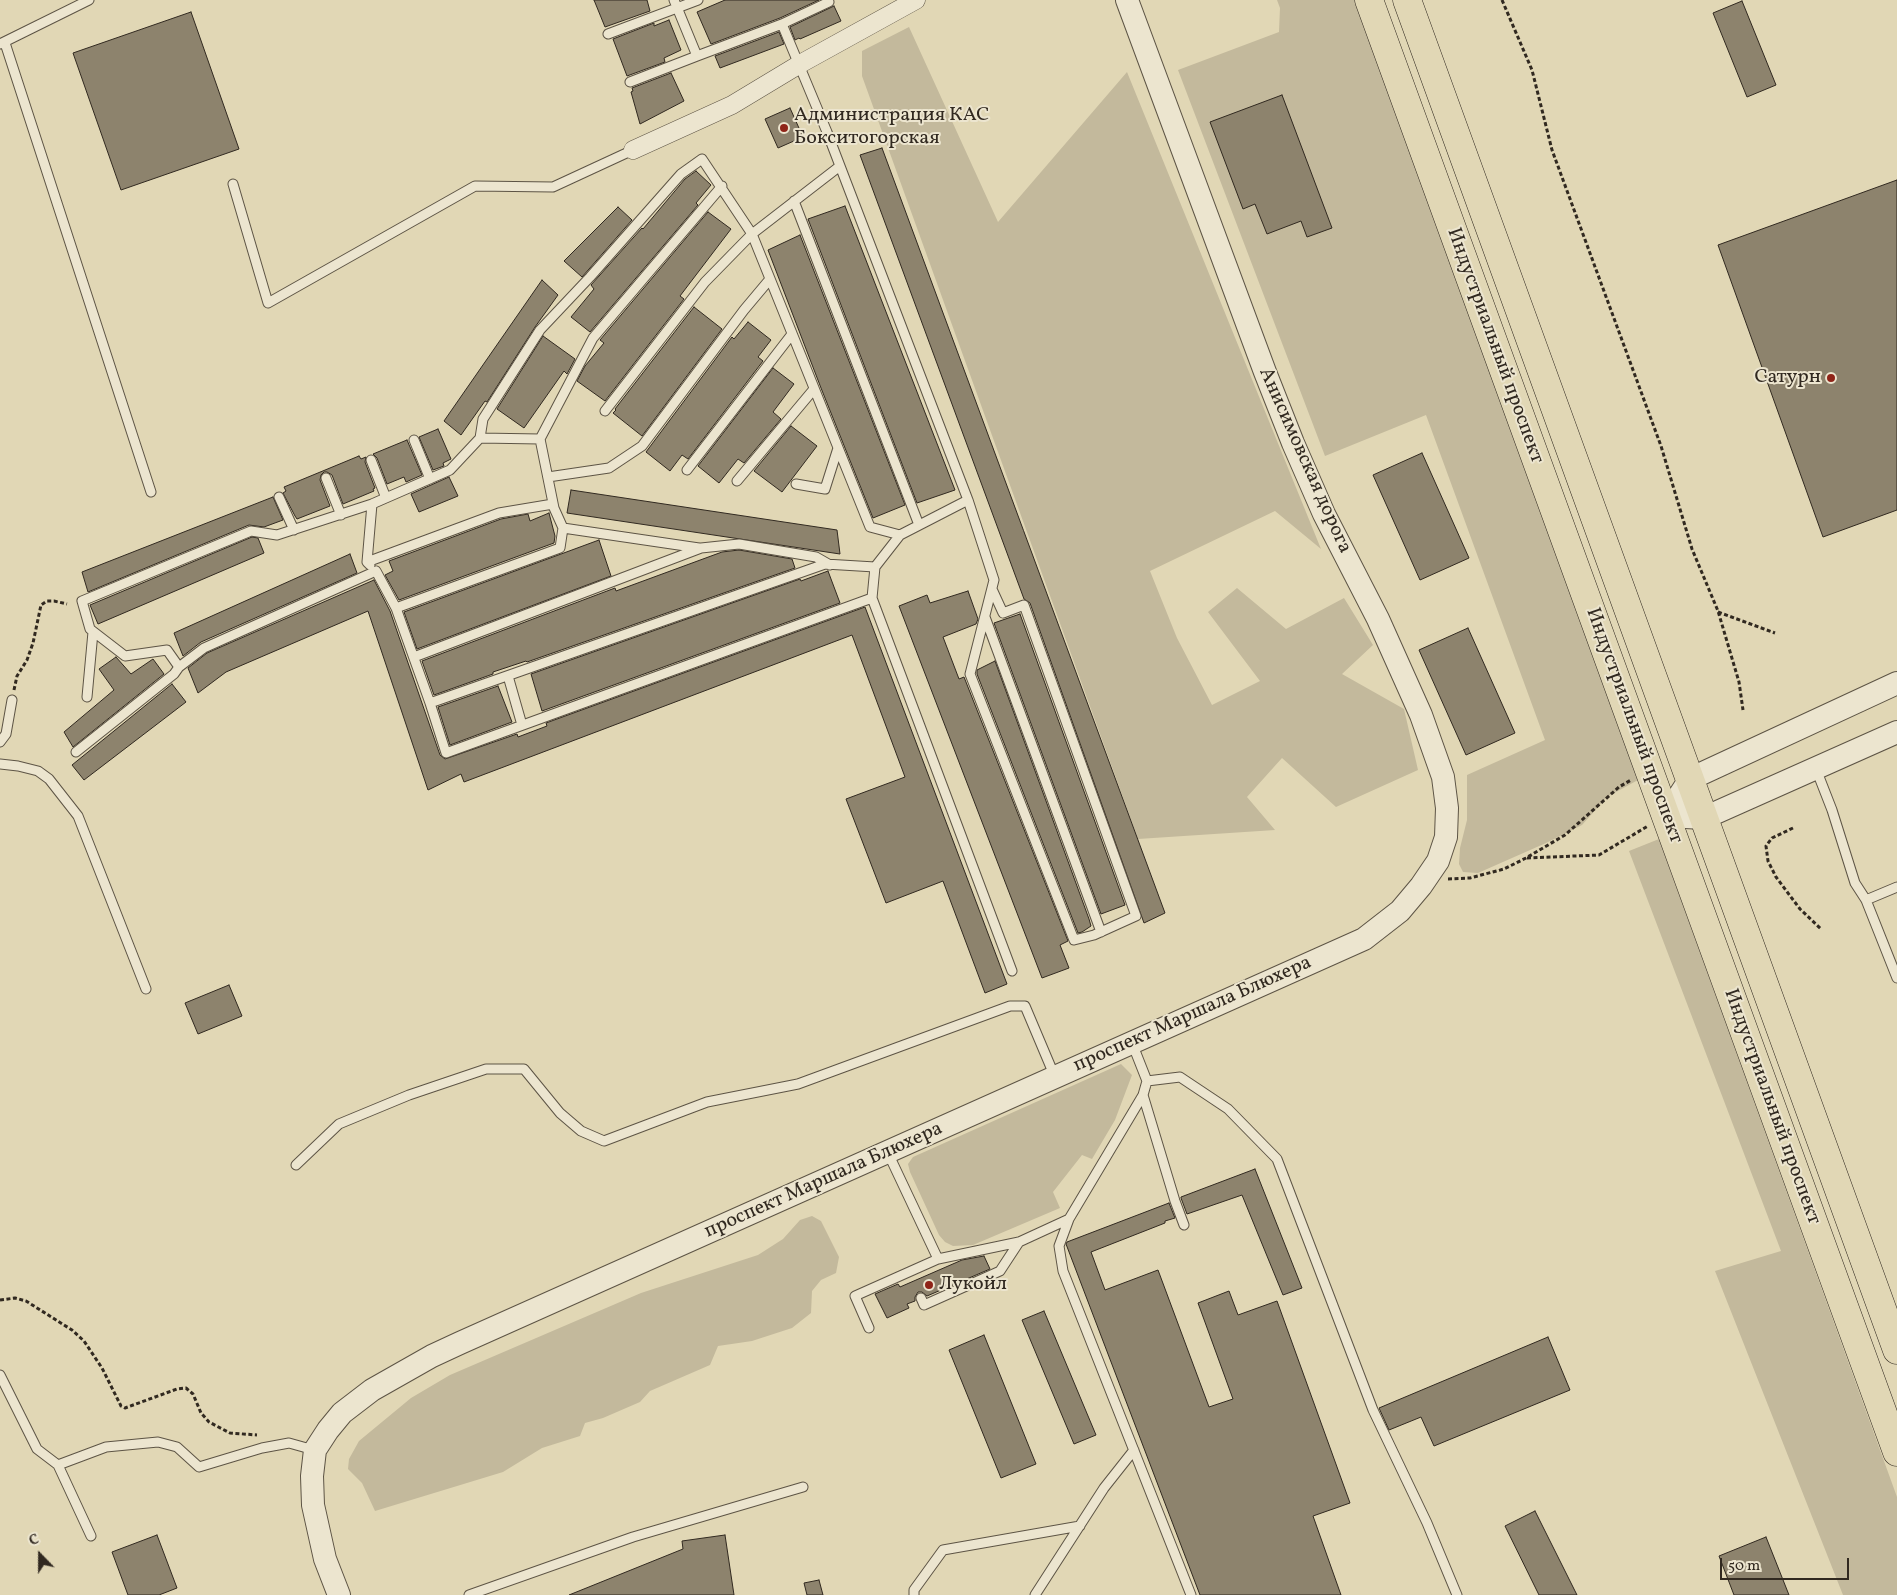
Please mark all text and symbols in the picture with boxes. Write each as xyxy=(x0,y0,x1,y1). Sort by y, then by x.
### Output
place label: Администрация КАС Бокситогорская xyxy=(794,104,989,151)
marker: Администрация КАС Бокситогорская xyxy=(778,122,790,134)
street label: Индустриальный проспект xyxy=(1440,225,1548,467)
street label: Анисимовская дорога xyxy=(1252,364,1356,558)
place label: Сатурн xyxy=(1754,366,1821,390)
marker: Сатурн xyxy=(1825,372,1837,384)
street label: Индустриальный проспект xyxy=(1579,605,1687,847)
street label: проспект Маршала Блюхера xyxy=(1070,952,1316,1078)
street label: Индустриальный проспект xyxy=(1717,986,1825,1228)
street label: проспект Маршала Блюхера xyxy=(701,1118,947,1244)
place label: Лукойл xyxy=(939,1273,1007,1297)
marker: Лукойл xyxy=(923,1279,935,1291)
north arrow xyxy=(15,1530,65,1580)
text: С xyxy=(26,1530,42,1551)
scale bar xyxy=(1722,1548,1851,1580)
text: 50 m xyxy=(1728,1556,1760,1577)

